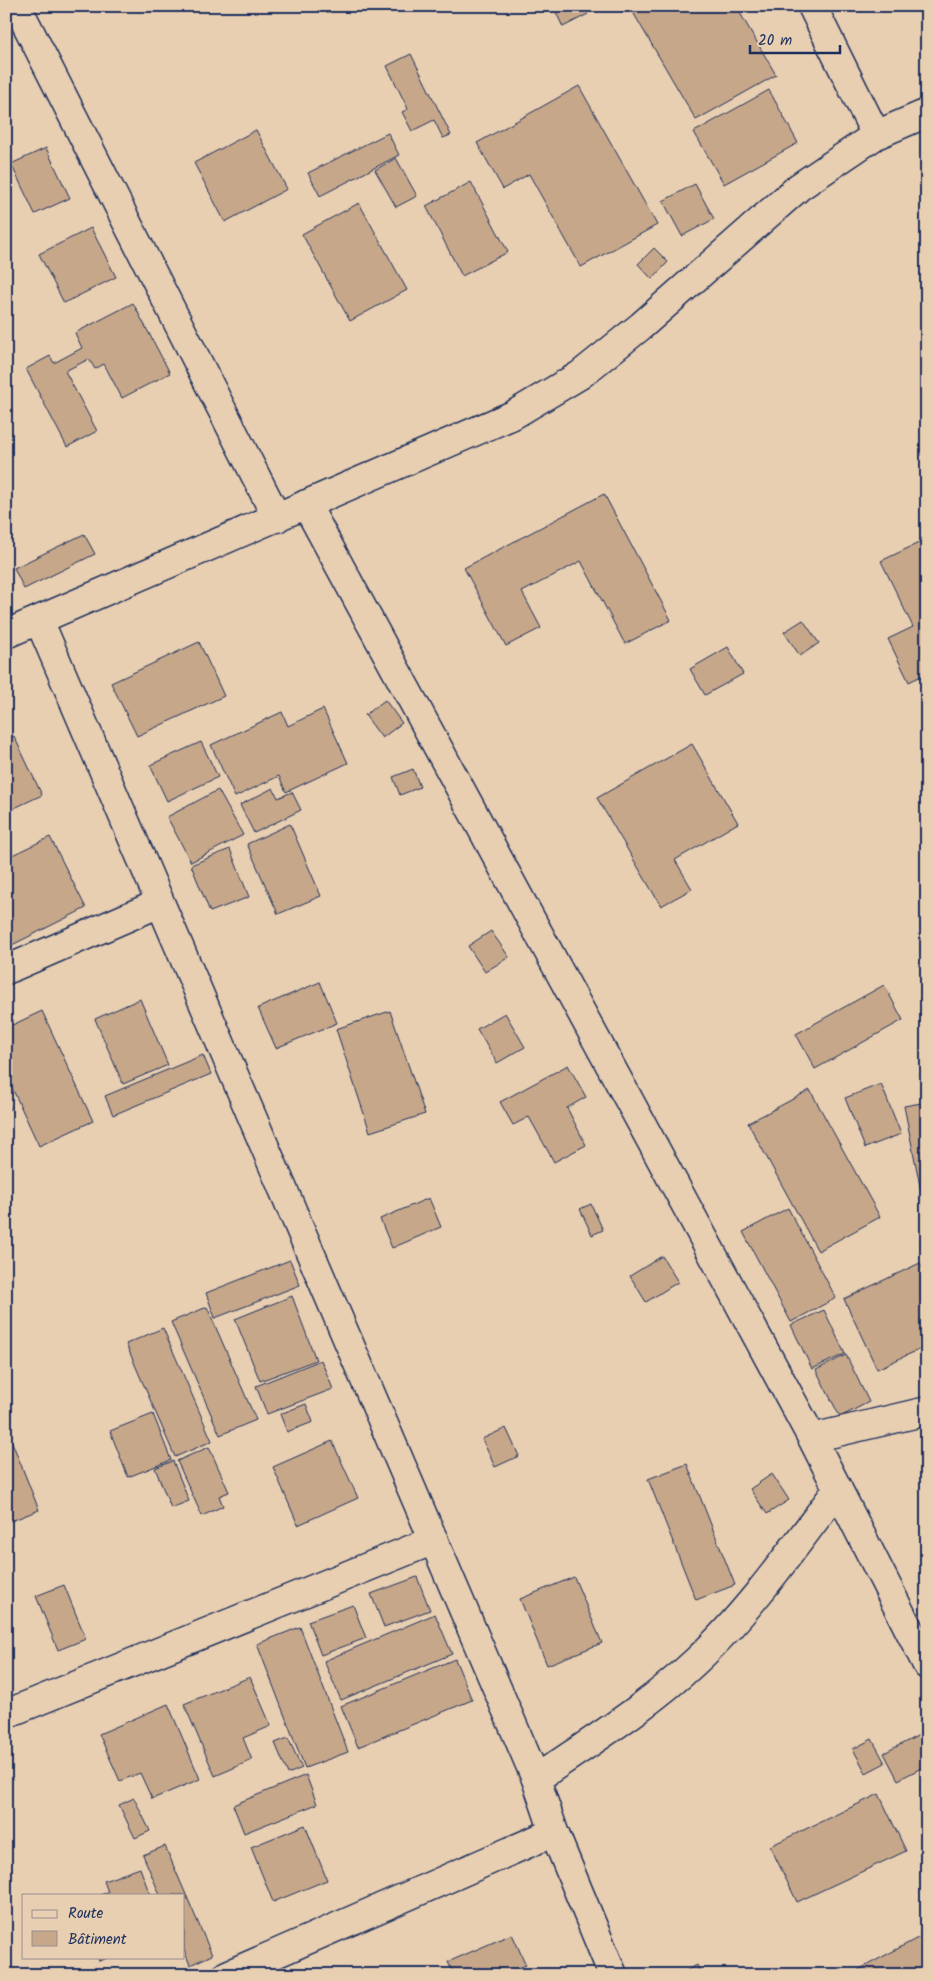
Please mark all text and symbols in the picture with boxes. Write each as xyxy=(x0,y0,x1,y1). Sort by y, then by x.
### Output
scale bar xyxy=(750,22,840,54)
text: 20 m xyxy=(758,29,792,53)
legend xyxy=(22,1894,185,1958)
text: Route xyxy=(68,1902,104,1926)
text: Bâtiment xyxy=(68,1928,127,1952)

